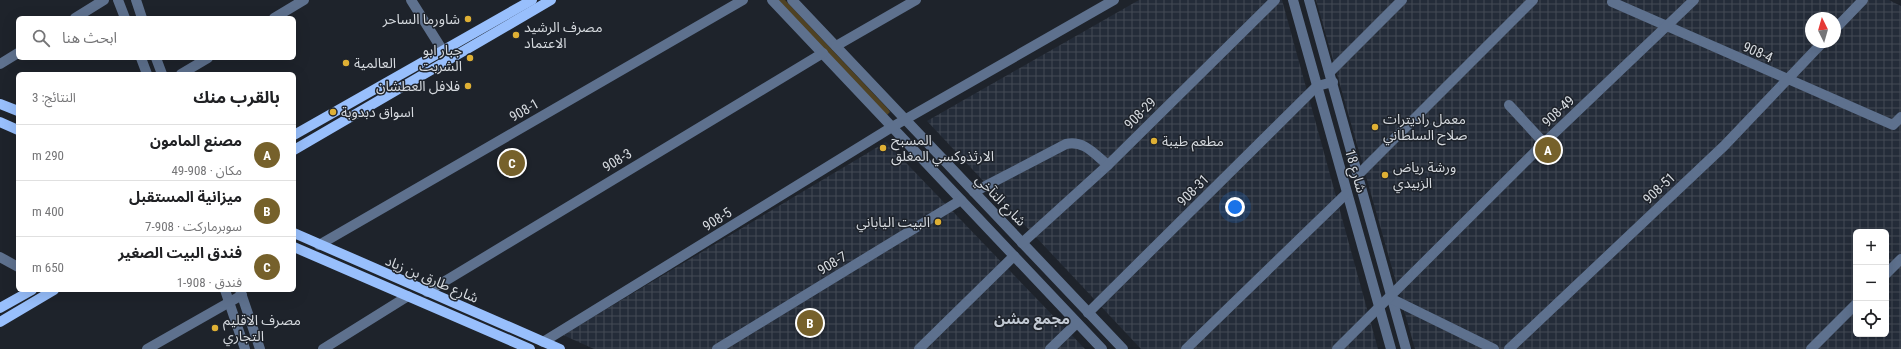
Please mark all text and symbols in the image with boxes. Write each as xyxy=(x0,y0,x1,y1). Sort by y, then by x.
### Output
place label: شاورما الساحر xyxy=(382,11,460,28)
north arrow xyxy=(1805,12,1841,48)
marker: شاورما الساحر xyxy=(463,14,473,24)
search box xyxy=(16,16,296,60)
place label: مصرف الرشيد الاعتماد xyxy=(524,19,602,51)
icon: search xyxy=(30,27,52,49)
text: ابحث هنا xyxy=(62,29,117,47)
marker: مصرف الرشيد الاعتماد xyxy=(511,30,521,40)
street label: 908-4 xyxy=(1741,38,1776,66)
place label: جبار ابو الشربت xyxy=(419,42,462,75)
marker: جبار ابو الشربت xyxy=(465,53,475,63)
place label: العالمية xyxy=(354,55,396,71)
marker: العالمية xyxy=(341,58,351,68)
place label: فلافل العطشان xyxy=(376,78,460,95)
marker: فلافل العطشان xyxy=(463,81,473,91)
text: بالقرب منك xyxy=(193,87,280,107)
text: النتائج: 3 xyxy=(32,90,76,105)
street label: 908-49 xyxy=(1539,92,1577,130)
street label: 908-29 xyxy=(1121,94,1159,132)
street label: 908-1 xyxy=(507,95,541,125)
place label: اسواق دبدوبة xyxy=(341,104,414,121)
marker: اسواق دبدوبة xyxy=(328,107,338,117)
place label: معمل راديترات صلاح السلطاني xyxy=(1383,111,1468,146)
marker: معمل راديترات صلاح السلطاني xyxy=(1370,122,1380,132)
text: مصنع المامون xyxy=(150,132,242,150)
place label: المسبح الارثذوكسي المغلق xyxy=(891,132,994,167)
place label: مطعم طيبة xyxy=(1162,133,1224,152)
pin: A xyxy=(1535,135,1561,165)
marker: مطعم طيبة xyxy=(1149,136,1159,146)
marker: المسبح الارثذوكسي المغلق xyxy=(878,143,888,153)
street label: 908-3 xyxy=(600,145,634,175)
street label: شارع 18 xyxy=(1339,147,1370,195)
text: 290 m xyxy=(32,148,64,163)
text: A xyxy=(263,148,271,163)
pin: C xyxy=(499,148,525,178)
place label: ورشة رياض الزبيدي xyxy=(1393,159,1456,194)
text: مكان · 908-49 xyxy=(171,163,242,178)
street label: 908-51 xyxy=(1640,169,1678,207)
marker: ورشة رياض الزبيدي xyxy=(1380,170,1390,180)
street label: شارع التآخي xyxy=(970,171,1029,231)
street label: 908-31 xyxy=(1174,171,1212,209)
text: ميزانية المستقبل xyxy=(129,188,242,206)
your location xyxy=(1225,197,1245,217)
text: 400 m xyxy=(32,204,64,219)
text: B xyxy=(263,204,271,219)
street label: 908-5 xyxy=(700,204,735,234)
place label: البيت الياباني xyxy=(856,214,930,233)
marker: البيت الياباني xyxy=(933,217,943,227)
text: سوبرماركت · 908-7 xyxy=(145,219,242,234)
map controls xyxy=(1853,229,1889,337)
button: + xyxy=(1853,229,1889,265)
text: فندق البيت الصغير xyxy=(118,244,242,262)
street label: 908-7 xyxy=(815,248,850,278)
street label: شارع طارق بن زياد xyxy=(382,252,481,309)
text: 650 m xyxy=(32,260,64,275)
text: C xyxy=(263,260,271,275)
button: − xyxy=(1853,265,1889,301)
text: فندق · 908-1 xyxy=(177,275,242,290)
button: locate xyxy=(1853,301,1889,337)
pin: B xyxy=(797,308,823,338)
district label: مجمع مشن xyxy=(994,310,1070,330)
place label: مصرف الاقليم التجاري xyxy=(223,312,301,347)
marker: مصرف الاقليم التجاري xyxy=(210,323,220,333)

